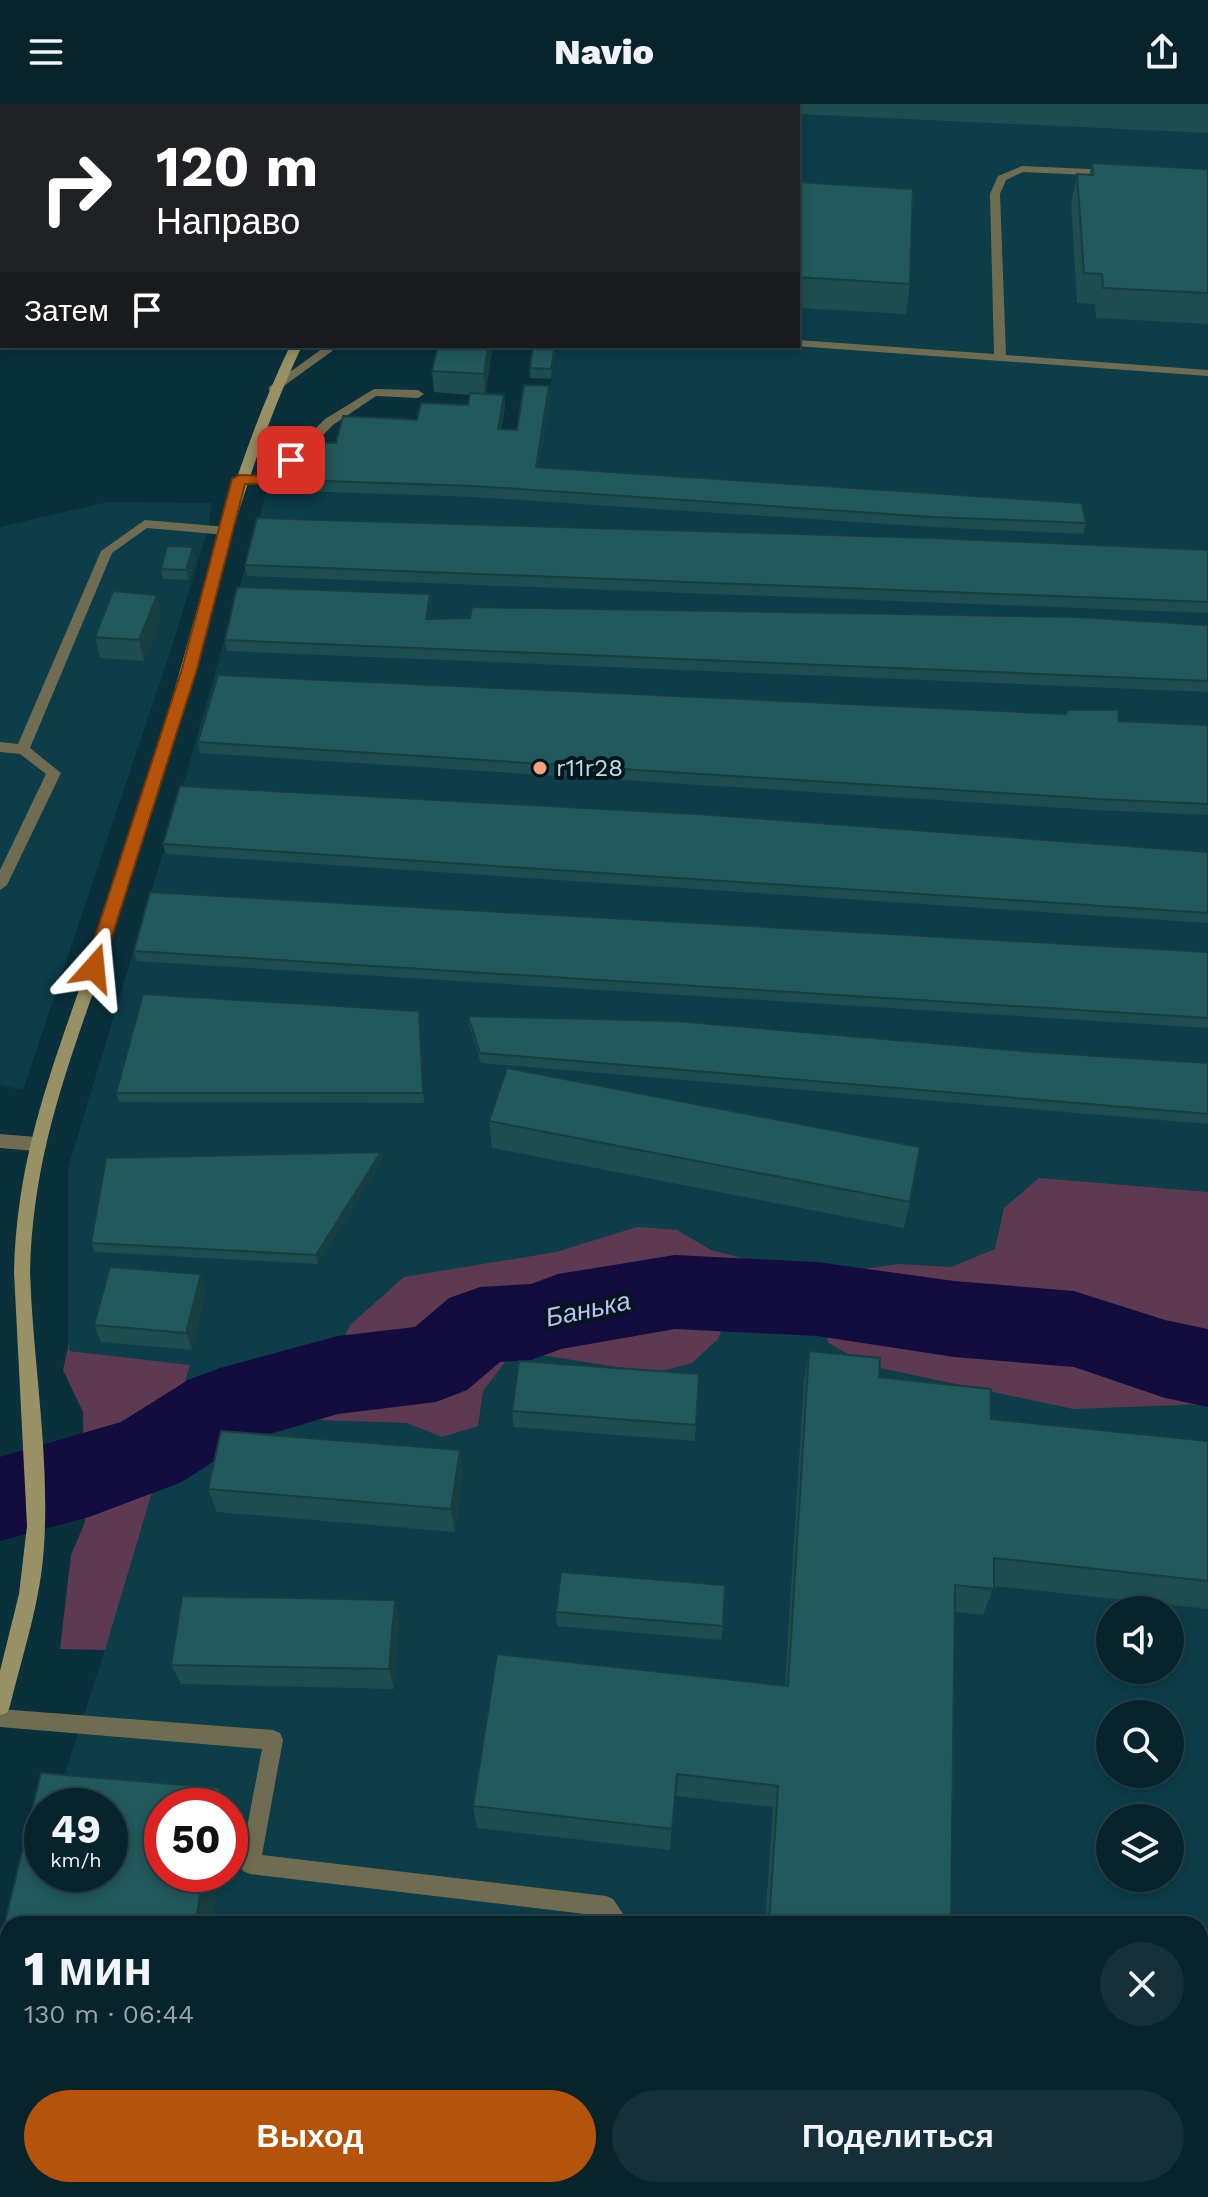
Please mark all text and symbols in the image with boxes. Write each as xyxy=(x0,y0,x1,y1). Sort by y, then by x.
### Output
icon: menu xyxy=(24,30,68,74)
icon: share xyxy=(1140,30,1184,74)
text: Navio xyxy=(554,31,654,73)
text: 120 m xyxy=(156,134,318,200)
icon: right xyxy=(24,136,128,240)
text: Направо xyxy=(156,201,300,243)
icon: arrive xyxy=(125,288,169,332)
text: Затем xyxy=(24,293,109,328)
pin xyxy=(257,426,325,494)
icon: arrive xyxy=(269,438,313,482)
place label: r11r28 xyxy=(556,754,623,782)
marker: r11r28 xyxy=(531,759,549,777)
position arrow xyxy=(52,926,136,1010)
water label: Банька xyxy=(543,1285,633,1333)
map controls xyxy=(1096,1596,1184,1892)
button: sound xyxy=(1096,1596,1184,1684)
button: search xyxy=(1096,1700,1184,1788)
speed limit sign: 50 xyxy=(144,1788,248,1892)
button: layers xyxy=(1096,1804,1184,1892)
text: 49 xyxy=(51,1806,101,1853)
text: km/h xyxy=(50,1848,102,1872)
text: 1 мин xyxy=(24,1940,152,1997)
button: close xyxy=(1100,1942,1184,2026)
text: 130 m · 06:44 xyxy=(24,1999,194,2029)
button: Выход xyxy=(24,2090,596,2182)
button: Поделиться xyxy=(612,2090,1184,2182)

